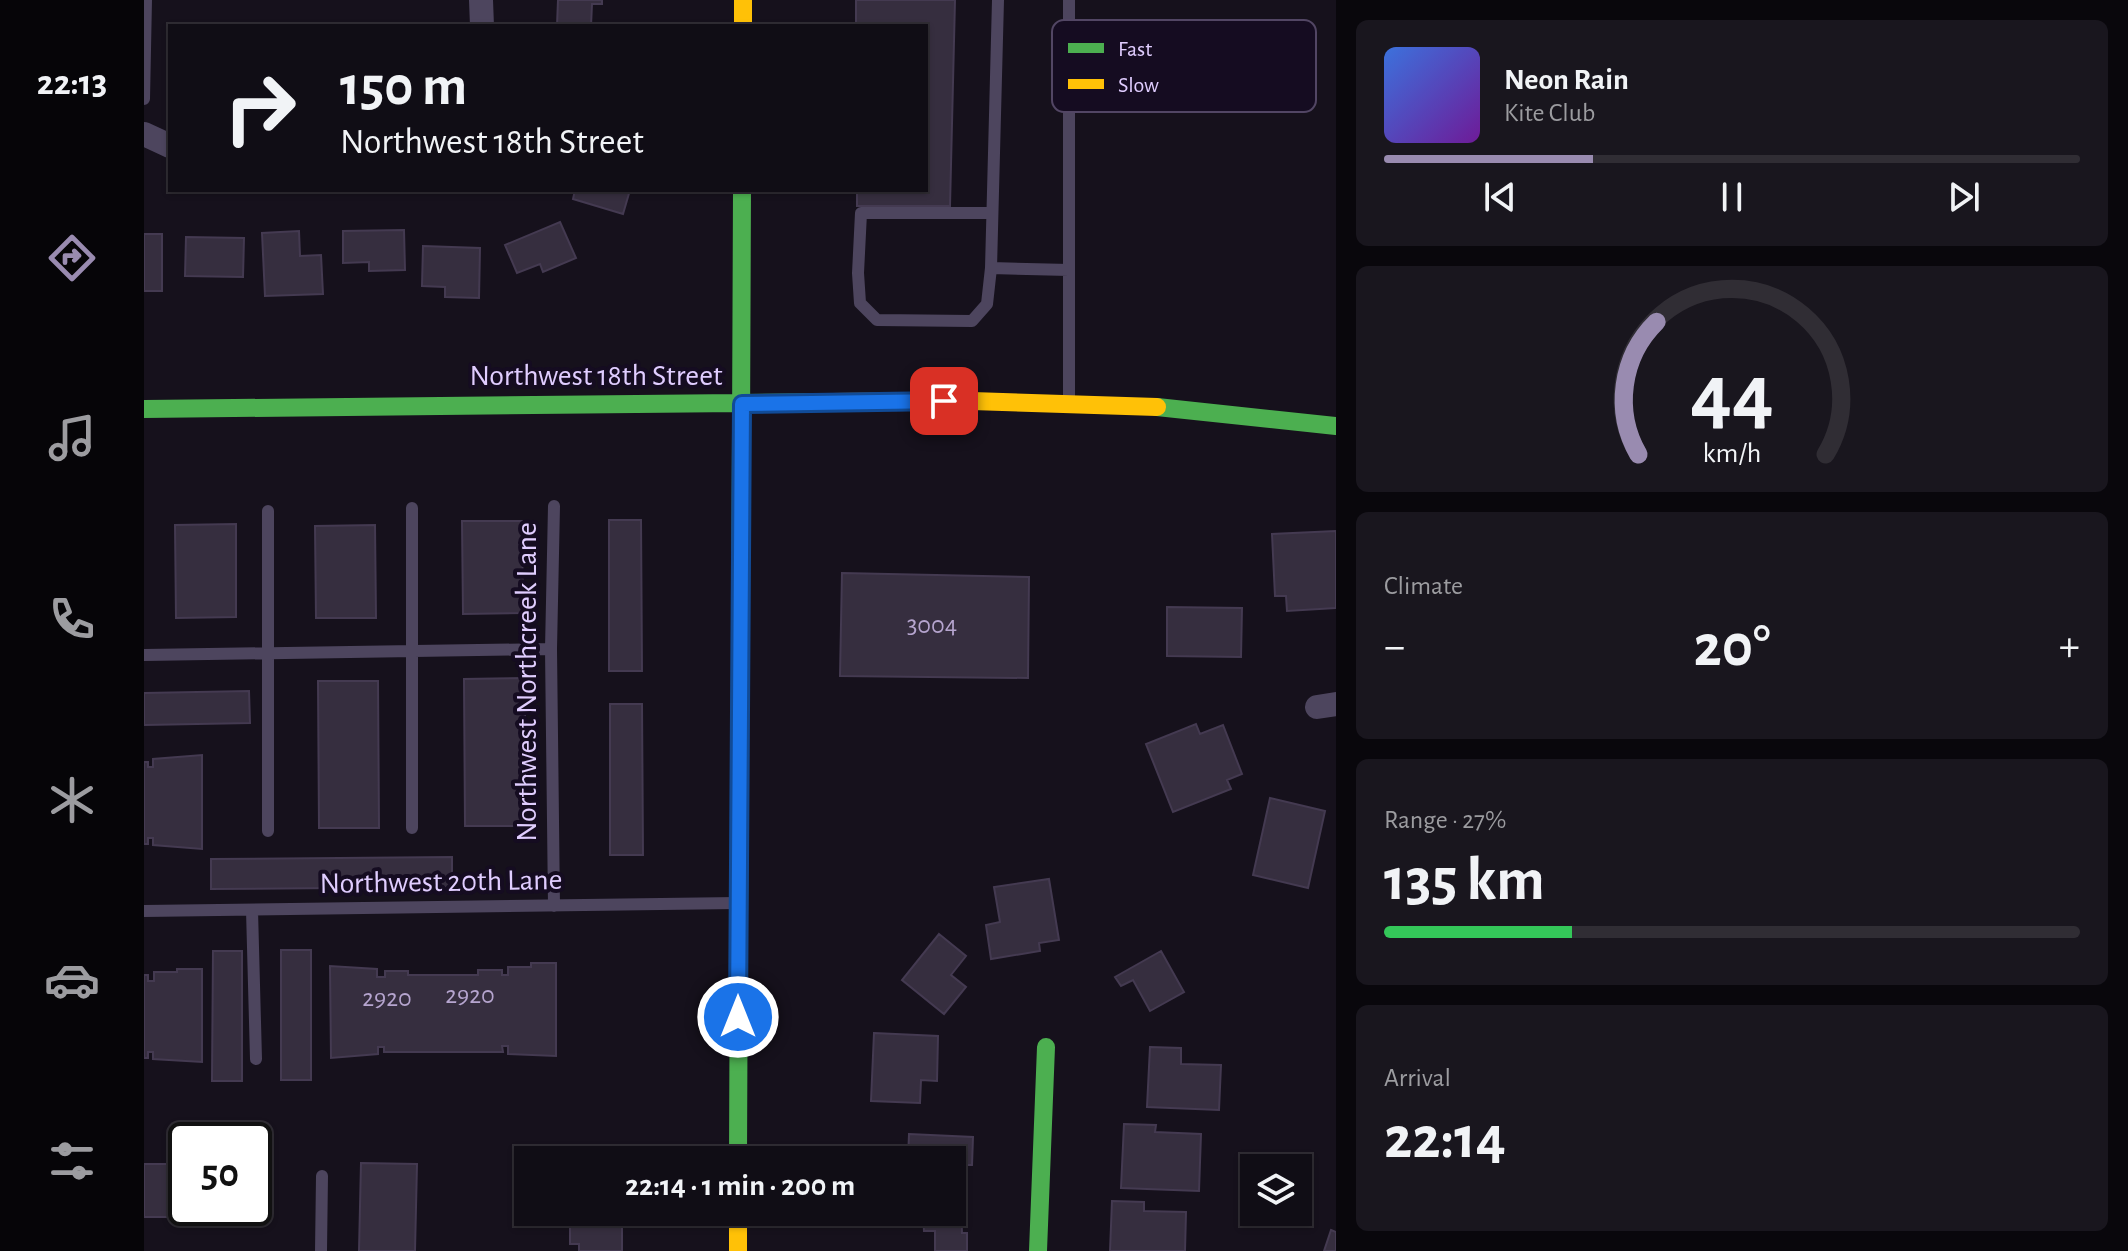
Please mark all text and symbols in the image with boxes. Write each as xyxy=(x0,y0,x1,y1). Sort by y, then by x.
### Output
legend xyxy=(1052,20,1316,112)
text: Fast xyxy=(1118,38,1152,60)
icon: right xyxy=(208,56,312,160)
text: 150 m xyxy=(340,59,467,115)
text: 22:13 xyxy=(37,65,107,101)
text: Neon Rain xyxy=(1504,65,1629,95)
text: Slow xyxy=(1118,74,1159,96)
text: Kite Club xyxy=(1504,100,1595,126)
text: Northwest 18th Street xyxy=(340,124,644,160)
icon: previous xyxy=(1478,175,1522,219)
icon: pause xyxy=(1710,175,1754,219)
icon: next xyxy=(1942,175,1986,219)
icon: directions xyxy=(44,230,100,286)
text: 44 xyxy=(1690,354,1774,438)
street label: Northwest 18th Street xyxy=(469,361,723,391)
pin xyxy=(910,367,978,435)
icon: arrive xyxy=(922,379,966,423)
icon: music xyxy=(44,410,100,466)
text: km/h xyxy=(1703,439,1761,468)
street label: Northwest Northcreek Lane xyxy=(512,522,542,842)
text: Climate xyxy=(1384,573,1463,599)
icon: phone xyxy=(44,591,100,647)
house number: 3004 xyxy=(907,612,957,638)
text: 20° xyxy=(1693,617,1771,677)
text: − xyxy=(1384,625,1405,669)
text: + xyxy=(2059,625,2080,669)
icon: climate xyxy=(44,772,100,828)
text: Range · 27% xyxy=(1384,807,1506,833)
text: 135 km xyxy=(1384,851,1545,911)
street label: Northwest 20th Lane xyxy=(319,865,563,899)
icon: car xyxy=(44,952,100,1008)
position arrow xyxy=(696,975,780,1059)
house number: 2920 xyxy=(445,982,495,1008)
house number: 2920 xyxy=(362,985,412,1011)
text: Arrival xyxy=(1384,1065,1451,1091)
text: 22:14 xyxy=(1384,1109,1506,1169)
speed limit sign: 50 xyxy=(168,1122,272,1226)
icon: filters xyxy=(44,1133,100,1189)
map controls xyxy=(1240,1154,1312,1226)
button: layers xyxy=(1240,1154,1312,1226)
text: 22:14 · 1 min · 200 m xyxy=(625,1171,855,1201)

